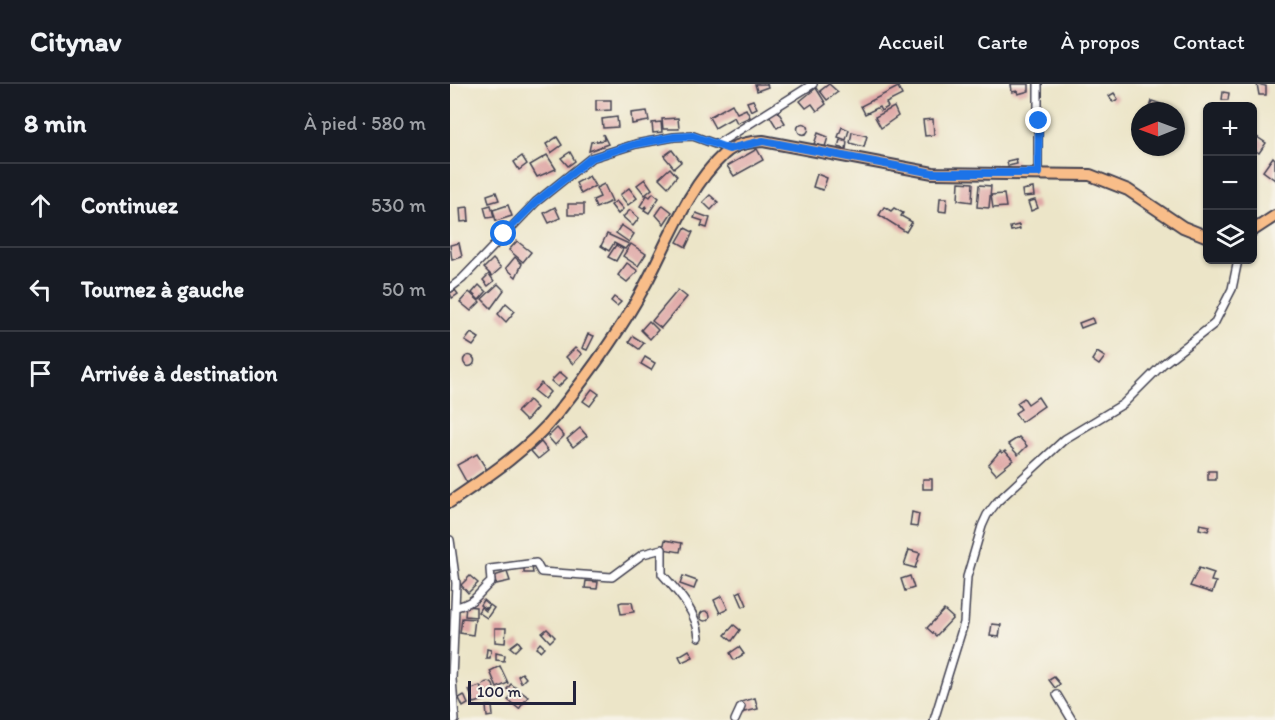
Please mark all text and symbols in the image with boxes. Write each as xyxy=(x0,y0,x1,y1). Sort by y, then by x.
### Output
text: Citynav xyxy=(30,24,121,58)
text: Accueil xyxy=(879,29,944,54)
text: Carte xyxy=(977,29,1028,54)
text: À propos xyxy=(1061,29,1140,54)
text: Contact xyxy=(1173,29,1245,54)
north arrow xyxy=(1131,102,1185,156)
map controls xyxy=(1203,102,1257,264)
button: + xyxy=(1203,102,1257,156)
text: 8 min xyxy=(24,107,86,139)
route end xyxy=(1025,107,1051,133)
text: À pied · 580 m xyxy=(304,111,426,135)
button: − xyxy=(1203,156,1257,210)
icon: ahead xyxy=(24,189,57,222)
text: Continuez xyxy=(81,192,178,219)
text: 530 m xyxy=(371,193,426,217)
button: layers xyxy=(1203,210,1257,264)
route start xyxy=(490,220,516,246)
icon: left xyxy=(24,273,57,306)
text: Tournez à gauche xyxy=(81,276,244,303)
text: 50 m xyxy=(382,277,426,301)
icon: arrive xyxy=(24,357,57,390)
text: Arrivée à destination xyxy=(81,360,277,387)
scale bar xyxy=(468,678,576,706)
text: 100 m xyxy=(477,682,521,701)

